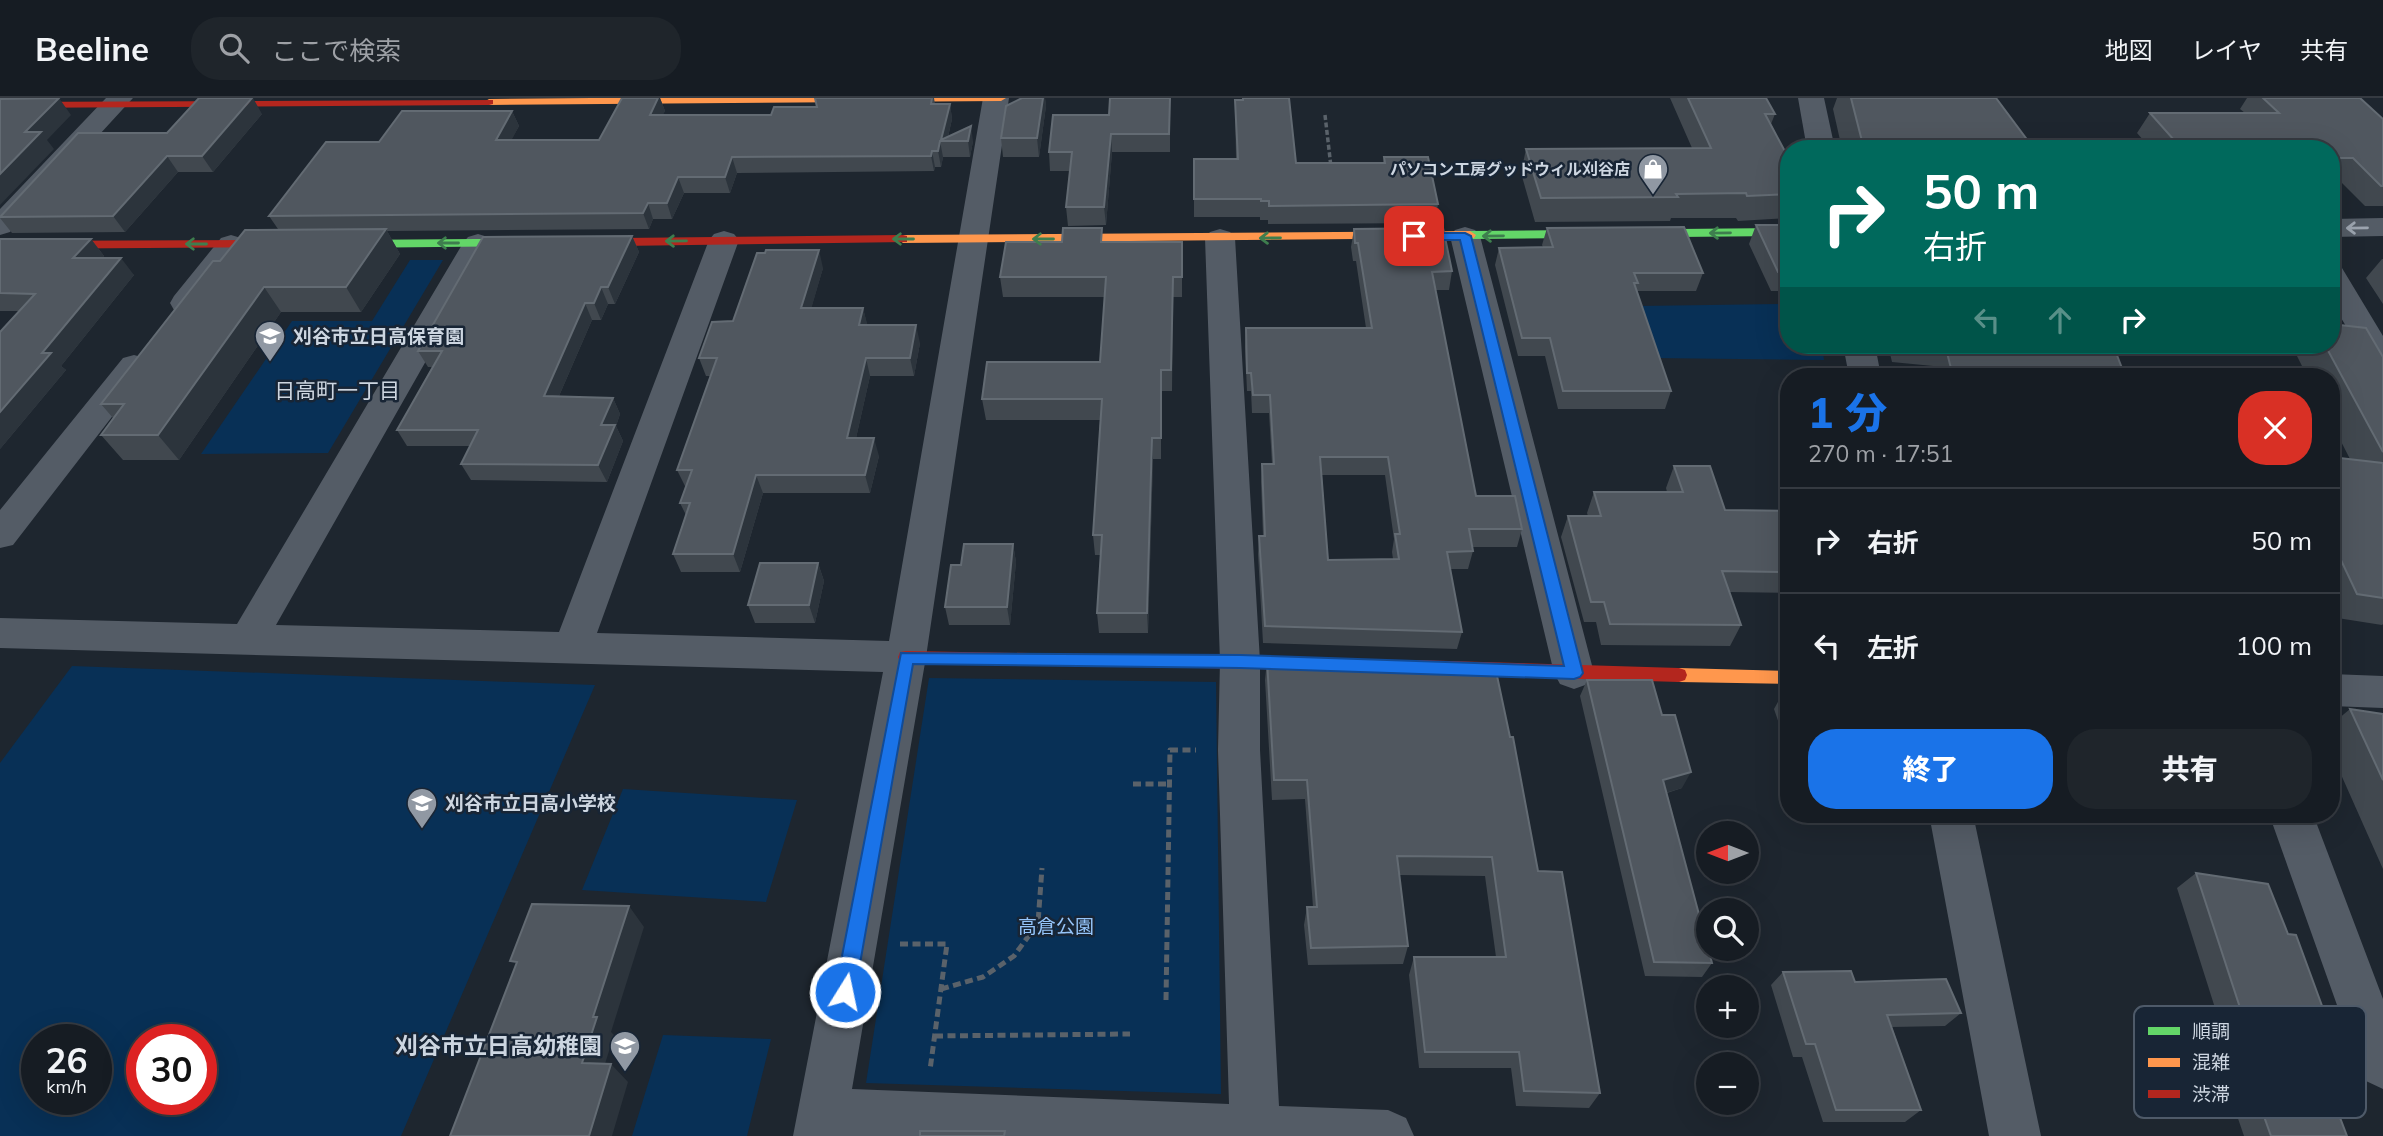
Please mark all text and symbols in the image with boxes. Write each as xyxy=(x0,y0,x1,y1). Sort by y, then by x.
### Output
search box xyxy=(191,17,681,80)
text: Beeline xyxy=(35,28,149,69)
icon: search xyxy=(215,29,253,67)
text: ここで検索 xyxy=(271,34,401,67)
text: 地図 xyxy=(2105,35,2153,65)
text: レイヤ xyxy=(2191,35,2262,65)
text: 共有 xyxy=(2300,35,2348,65)
shop icon: パソコン工房グッドウィル刈谷店 xyxy=(1636,152,1670,196)
place label: パソコン工房グッドウィル刈谷店 xyxy=(1390,159,1630,179)
text: 50 m xyxy=(1923,160,2039,221)
icon: right xyxy=(1808,168,1899,259)
pin xyxy=(1384,206,1444,266)
icon: arrive xyxy=(1395,217,1433,255)
one-way arrow xyxy=(2346,221,2369,235)
one-way arrow xyxy=(1709,226,1732,239)
text: 右折 xyxy=(1923,226,1987,266)
one-way arrow xyxy=(1482,229,1505,243)
one-way arrow xyxy=(1259,231,1282,244)
one-way arrow xyxy=(892,232,915,246)
one-way arrow xyxy=(1032,232,1055,246)
one-way arrow xyxy=(665,234,688,248)
one-way arrow xyxy=(437,236,460,250)
one-way arrow xyxy=(185,237,208,251)
icon: left xyxy=(1968,301,2006,339)
icon: ahead xyxy=(2041,301,2079,339)
icon: right xyxy=(2114,301,2152,339)
school or university icon: 刈谷市立日高保育園 xyxy=(253,319,287,363)
place label: 刈谷市立日高保育園 xyxy=(293,324,464,348)
district label: 日高町一丁目 xyxy=(274,377,400,403)
text: 1 分 xyxy=(1808,386,1887,439)
button: close xyxy=(2238,391,2312,465)
text: 270 m · 17:51 xyxy=(1808,439,1953,468)
icon: right xyxy=(1808,522,1846,560)
text: 50 m xyxy=(2251,524,2312,557)
text: 右折 xyxy=(1867,526,1919,559)
icon: left xyxy=(1808,627,1846,665)
text: 100 m xyxy=(2236,629,2312,662)
text: 左折 xyxy=(1867,631,1919,664)
button: 終了 xyxy=(1808,729,2053,809)
button: 共有 xyxy=(2067,729,2312,809)
school or university icon: 刈谷市立日高小学校 xyxy=(405,786,439,830)
place label: 刈谷市立日高小学校 xyxy=(445,791,616,815)
north arrow xyxy=(1696,821,1759,884)
map controls xyxy=(1696,821,1759,1115)
button: search xyxy=(1696,898,1759,961)
park label: 高倉公園 xyxy=(1018,914,1094,938)
position arrow xyxy=(808,955,882,1029)
button: + xyxy=(1696,975,1759,1038)
legend xyxy=(2134,1006,2366,1118)
text: 順調 xyxy=(2192,1019,2230,1043)
speed limit sign: 30 xyxy=(126,1024,217,1115)
school or university icon: 刈谷市立日高幼稚園 xyxy=(608,1029,642,1073)
place label: 刈谷市立日高幼稚園 xyxy=(395,1031,602,1060)
text: 26 xyxy=(45,1038,88,1082)
text: 混雑 xyxy=(2192,1050,2230,1074)
button: − xyxy=(1696,1052,1759,1115)
text: km/h xyxy=(46,1075,87,1098)
text: 渋滞 xyxy=(2192,1082,2230,1106)

